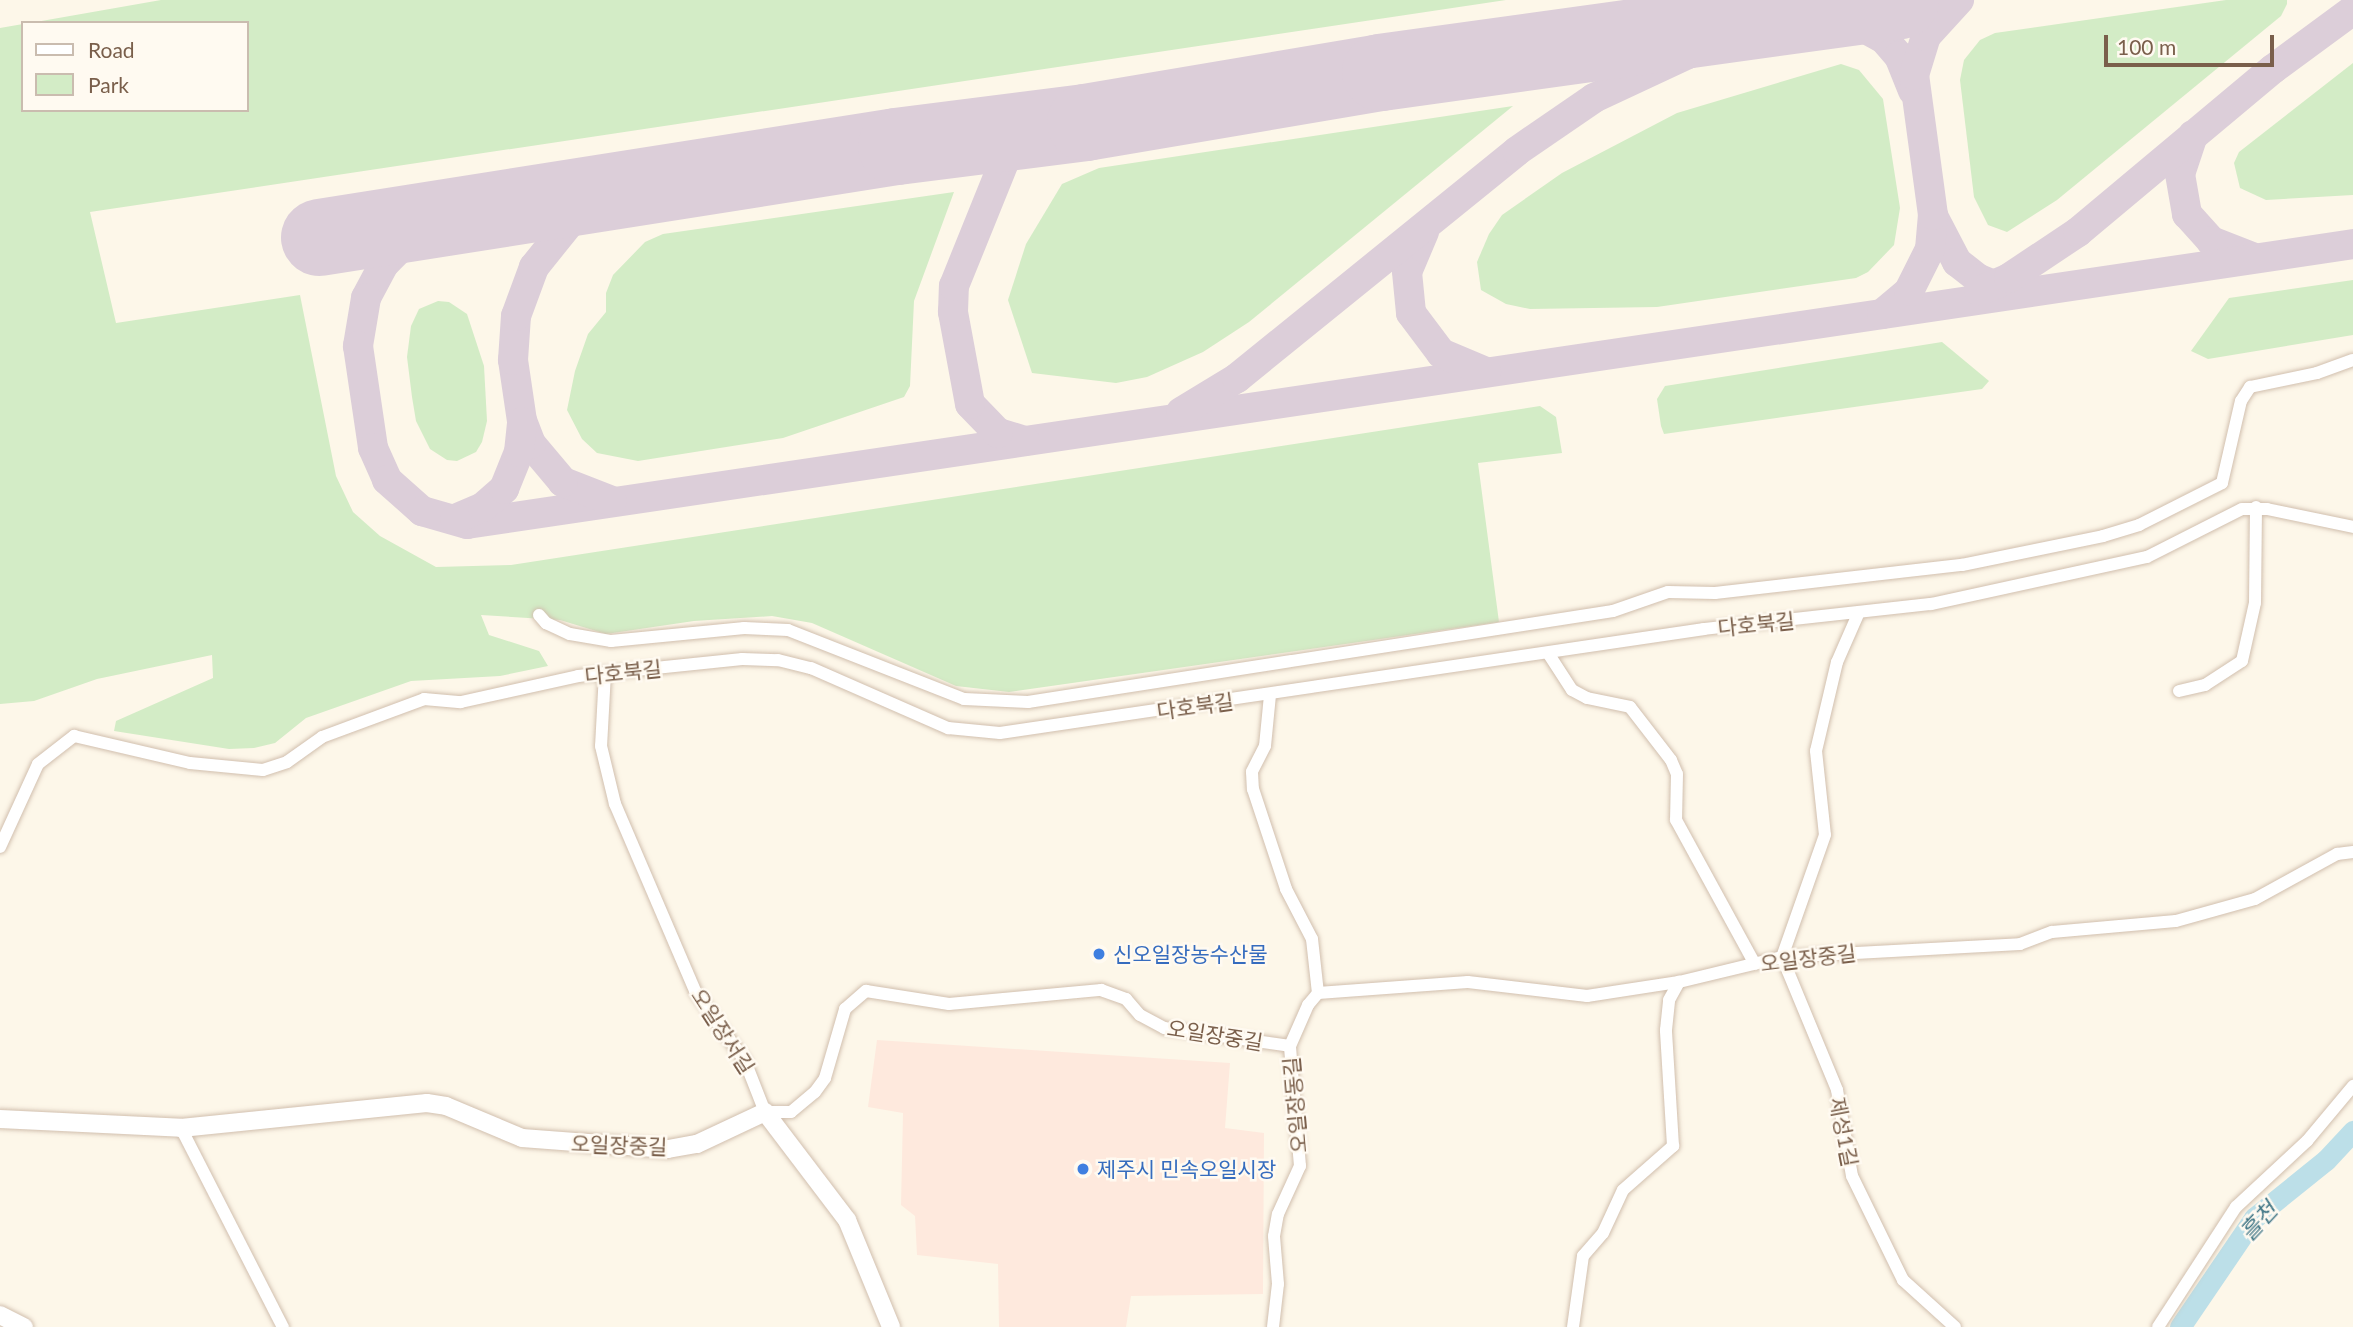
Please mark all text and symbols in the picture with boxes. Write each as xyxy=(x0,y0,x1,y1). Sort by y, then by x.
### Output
legend xyxy=(21,21,248,112)
scale bar xyxy=(2108,21,2278,65)
text: 100 m xyxy=(2117,34,2176,59)
text: Road xyxy=(88,37,135,62)
text: Park xyxy=(88,72,129,97)
street label: 다호북길 xyxy=(1716,607,1796,641)
street label: 다호북길 xyxy=(583,655,663,689)
street label: 다호북길 xyxy=(1155,688,1235,724)
street label: 오일장중길 xyxy=(1759,940,1857,976)
place label: 신오일장농수산물 xyxy=(1113,941,1268,967)
marker: 신오일장농수산물 xyxy=(1091,946,1107,962)
street label: 오일장서길 xyxy=(686,984,760,1078)
street label: 오일장중길 xyxy=(1165,1015,1265,1055)
street label: 오일장동길 xyxy=(1278,1056,1312,1154)
street label: 제성1길 xyxy=(1825,1095,1863,1169)
street label: 오일장중길 xyxy=(570,1131,668,1159)
place label: 제주시 민속오일시장 xyxy=(1097,1156,1276,1182)
marker: 제주시 민속오일시장 xyxy=(1075,1161,1091,1177)
water label: 흘천 xyxy=(2233,1196,2283,1246)

